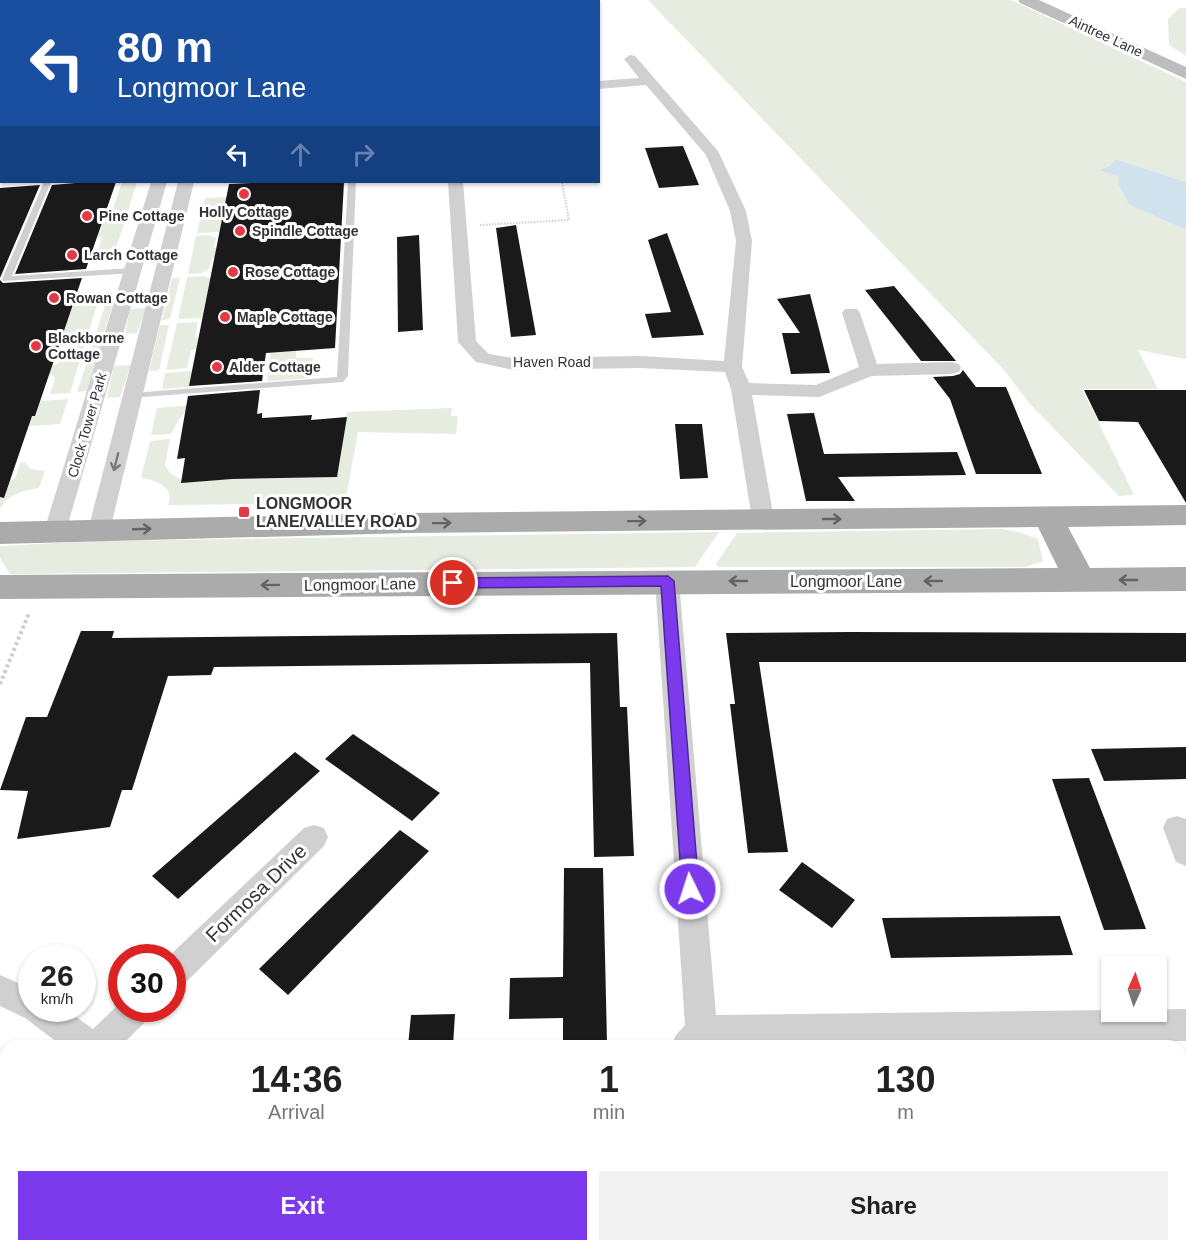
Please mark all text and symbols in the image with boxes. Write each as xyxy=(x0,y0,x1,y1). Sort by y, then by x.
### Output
street label: Aintree Lane xyxy=(1067,12,1146,60)
icon: left xyxy=(18,24,96,102)
text: 80 m xyxy=(117,24,213,71)
text: Longmoor Lane xyxy=(117,73,306,103)
icon: left xyxy=(221,138,254,171)
icon: ahead xyxy=(284,138,317,171)
icon: right xyxy=(347,138,380,171)
marker: Holly Cottage xyxy=(237,187,251,201)
place label: Holly Cottage xyxy=(199,204,289,220)
place label: Pine Cottage xyxy=(99,208,185,224)
marker: Pine Cottage xyxy=(80,209,94,223)
place label: Spindle Cottage xyxy=(252,223,359,239)
marker: Spindle Cottage xyxy=(233,224,247,238)
place label: Larch Cottage xyxy=(84,247,178,263)
marker: Larch Cottage xyxy=(65,248,79,262)
place label: Rose Cottage xyxy=(245,264,335,280)
marker: Rose Cottage xyxy=(226,265,240,279)
place label: Rowan Cottage xyxy=(66,290,168,306)
marker: Rowan Cottage xyxy=(47,291,61,305)
place label: Maple Cottage xyxy=(237,309,333,325)
marker: Maple Cottage xyxy=(218,310,232,324)
place label: Blackborne Cottage xyxy=(48,330,124,362)
marker: Blackborne Cottage xyxy=(29,339,43,353)
street label: Haven Road xyxy=(513,354,591,370)
place label: Alder Cottage xyxy=(229,359,321,375)
marker: Alder Cottage xyxy=(210,360,224,374)
street label: Clock Tower Park xyxy=(64,370,110,479)
one-way arrow xyxy=(109,452,121,471)
place label: LONGMOOR LANE/VALLEY ROAD xyxy=(256,495,417,530)
marker: LONGMOOR LANE/VALLEY ROAD xyxy=(237,505,251,519)
one-way arrow xyxy=(822,513,842,525)
one-way arrow xyxy=(627,515,647,526)
one-way arrow xyxy=(432,517,452,529)
one-way arrow xyxy=(132,523,152,534)
pin xyxy=(427,557,478,608)
icon: arrive xyxy=(436,566,469,599)
street label: Longmoor Lane xyxy=(790,573,902,590)
one-way arrow xyxy=(1118,574,1138,586)
street label: Longmoor Lane xyxy=(304,575,416,594)
one-way arrow xyxy=(728,575,748,587)
one-way arrow xyxy=(923,575,943,587)
one-way arrow xyxy=(260,579,280,591)
street label: Formosa Drive xyxy=(201,840,311,946)
position arrow xyxy=(658,857,722,921)
speed limit sign: 30 xyxy=(108,944,186,1022)
north arrow xyxy=(1101,956,1167,1022)
map controls xyxy=(1101,956,1167,1022)
text: 26 xyxy=(40,959,74,992)
text: km/h xyxy=(41,990,73,1007)
text: 14:36 xyxy=(250,1059,342,1100)
text: 1 xyxy=(599,1059,619,1100)
text: 130 xyxy=(875,1059,936,1100)
text: Arrival xyxy=(268,1101,325,1123)
text: min xyxy=(593,1101,625,1123)
text: m xyxy=(897,1101,914,1123)
button: Exit xyxy=(18,1171,587,1240)
button: Share xyxy=(599,1171,1168,1240)

